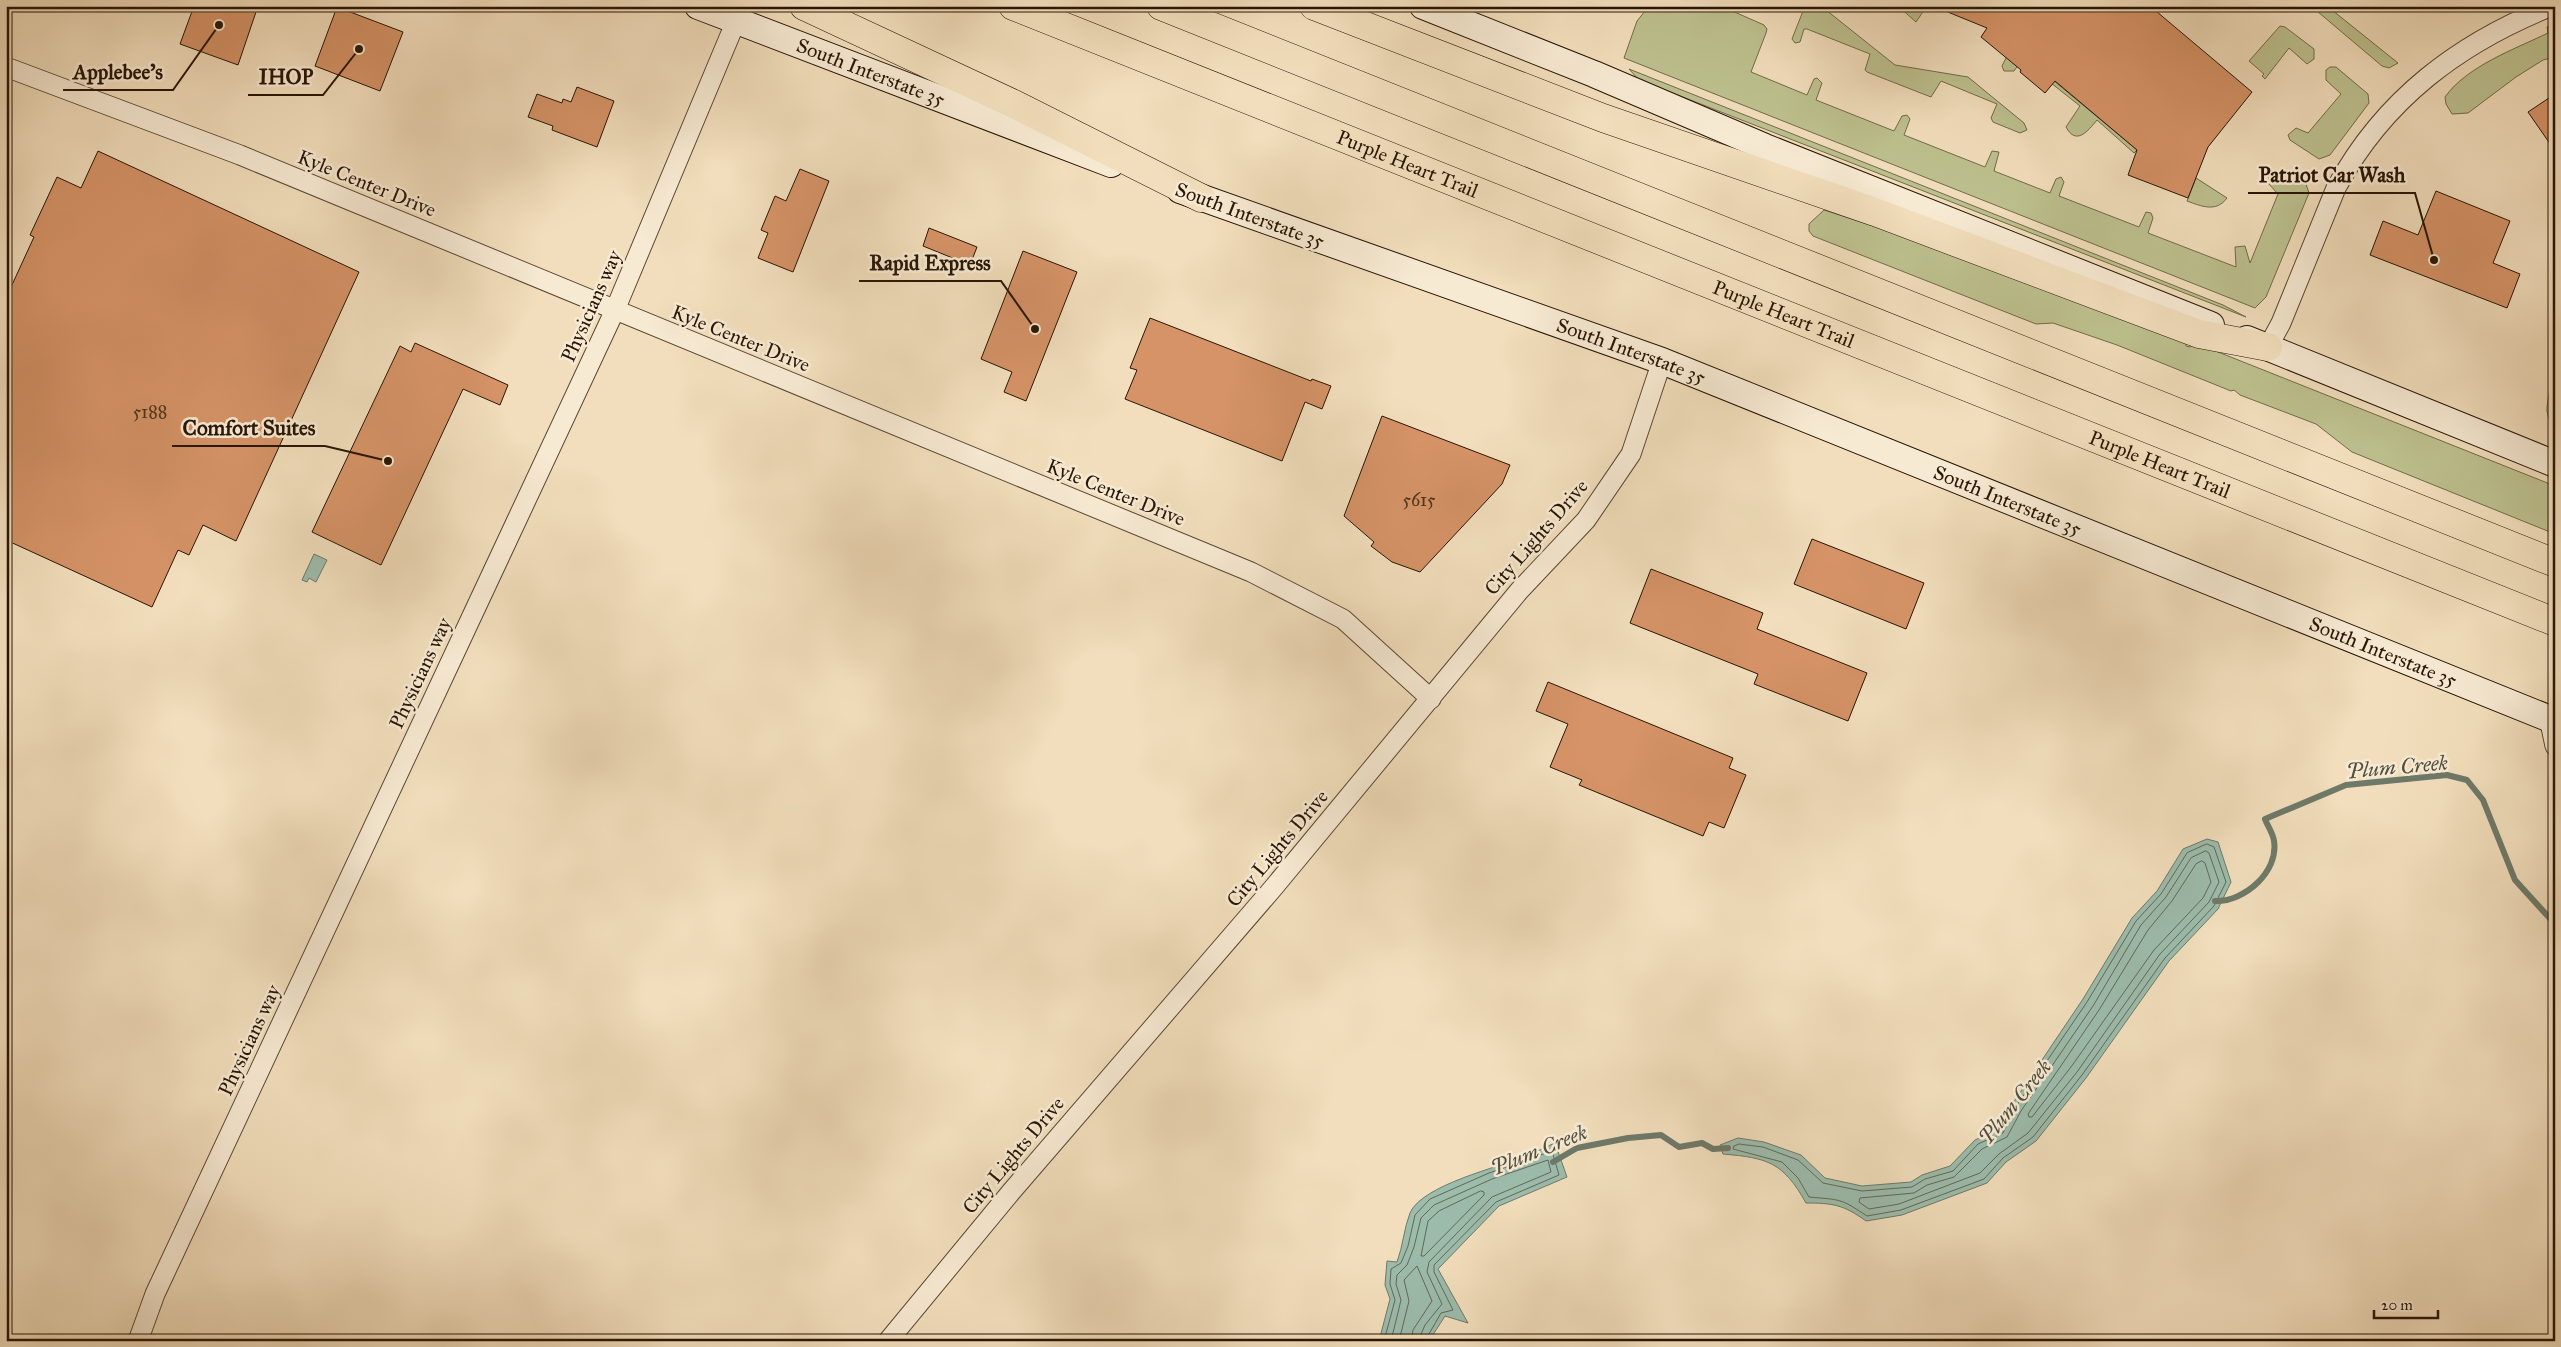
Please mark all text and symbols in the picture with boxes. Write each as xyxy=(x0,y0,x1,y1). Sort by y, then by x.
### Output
street label: South Interstate 35 xyxy=(793,33,948,111)
callout: Applebee's xyxy=(63,54,173,90)
text: Applebee's xyxy=(71,59,163,85)
callout: IHOP xyxy=(248,59,323,95)
text: IHOP xyxy=(259,64,313,90)
street label: Purple Heart Trail xyxy=(1333,125,1482,203)
street label: Kyle Center Drive xyxy=(294,144,440,222)
callout: Patriot Car Wash xyxy=(2248,157,2415,193)
text: Patriot Car Wash xyxy=(2259,162,2406,188)
street label: South Interstate 35 xyxy=(1172,177,1328,253)
callout: Rapid Express xyxy=(859,245,1001,281)
street label: Physicians way xyxy=(556,246,627,366)
text: Rapid Express xyxy=(869,250,991,276)
street label: Purple Heart Trail xyxy=(1709,275,1859,353)
street label: Kyle Center Drive xyxy=(668,299,814,377)
street label: South Interstate 35 xyxy=(1553,313,1709,389)
house number: 5188 xyxy=(133,401,167,423)
callout: Comfort Suites xyxy=(172,410,325,446)
text: Comfort Suites xyxy=(183,415,316,441)
street label: Purple Heart Trail xyxy=(2086,425,2235,503)
street label: Kyle Center Drive xyxy=(1043,453,1189,531)
street label: South Interstate 35 xyxy=(1930,460,2085,541)
street label: City Lights Drive xyxy=(1479,474,1593,600)
house number: 5615 xyxy=(1403,489,1436,511)
street label: South Interstate 35 xyxy=(2306,611,2460,692)
street label: Physicians way xyxy=(384,613,456,732)
water label: Plum Creek xyxy=(2345,750,2449,784)
street label: City Lights Drive xyxy=(1221,785,1334,912)
street label: Physicians way xyxy=(213,980,285,1099)
water label: Plum Creek xyxy=(1973,1054,2057,1150)
street label: City Lights Drive xyxy=(957,1092,1070,1219)
water label: Plum Creek xyxy=(1487,1119,1592,1181)
scale bar xyxy=(2374,1287,2437,1319)
text: 20 m xyxy=(2381,1296,2413,1314)

